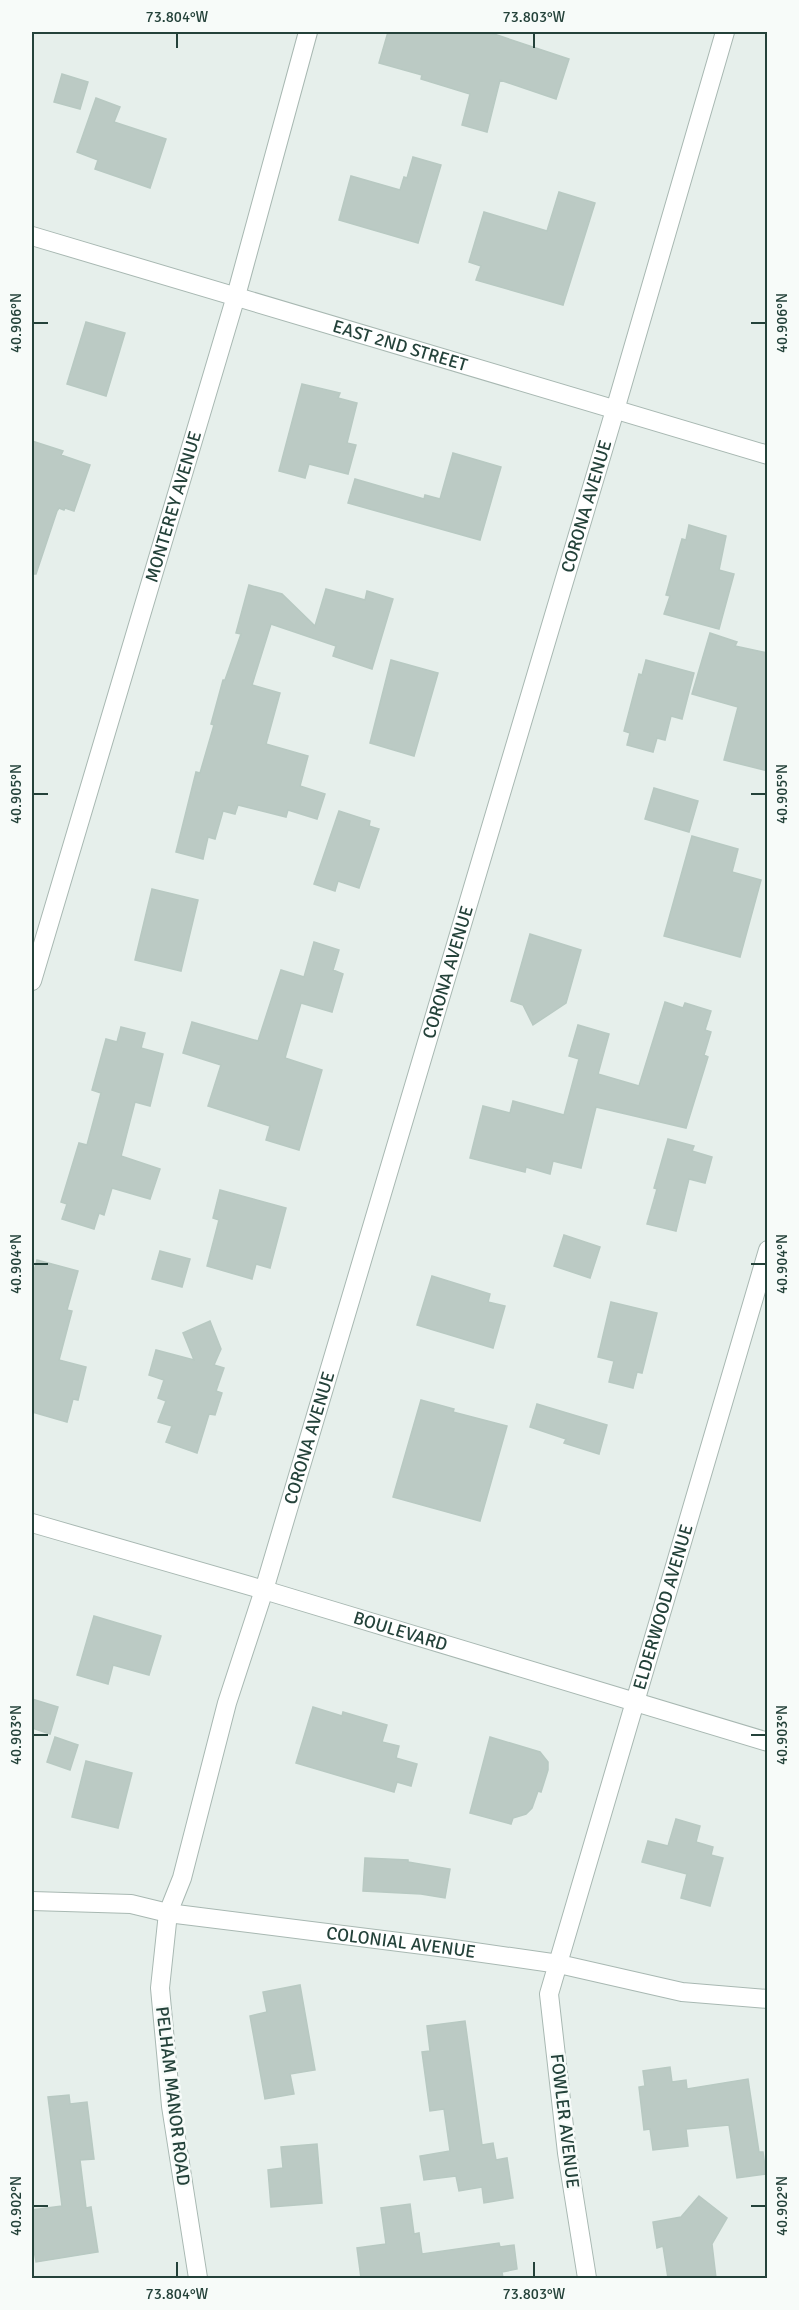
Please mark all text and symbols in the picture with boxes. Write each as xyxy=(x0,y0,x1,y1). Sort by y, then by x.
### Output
text: 73.804°W xyxy=(146,8,209,26)
text: 73.803°W xyxy=(503,8,566,26)
text: 40.906°N xyxy=(7,293,25,353)
text: 40.906°N xyxy=(773,293,791,353)
street label: EAST 2ND STREET xyxy=(330,315,470,376)
street label: MONTEREY AVENUE xyxy=(140,428,206,585)
street label: CORONA AVENUE xyxy=(556,437,616,575)
text: 40.905°N xyxy=(7,764,25,824)
text: 40.905°N xyxy=(773,764,791,824)
street label: CORONA AVENUE xyxy=(418,903,478,1041)
text: 40.904°N xyxy=(7,1234,25,1294)
text: 40.904°N xyxy=(773,1234,791,1294)
street label: CORONA AVENUE xyxy=(279,1369,339,1507)
street label: ELDERWOOD AVENUE xyxy=(628,1522,698,1692)
street label: BOULEVARD xyxy=(351,1607,450,1656)
text: 40.903°N xyxy=(7,1705,25,1765)
text: 40.903°N xyxy=(773,1705,791,1765)
street label: COLONIAL AVENUE xyxy=(325,1922,477,1963)
street label: PELHAM MANOR ROAD xyxy=(151,2005,195,2187)
street label: FOWLER AVENUE xyxy=(546,2052,584,2190)
text: 40.902°N xyxy=(7,2176,25,2236)
text: 40.902°N xyxy=(773,2176,791,2236)
text: 73.804°W xyxy=(146,2285,209,2303)
text: 73.803°W xyxy=(503,2285,566,2303)

